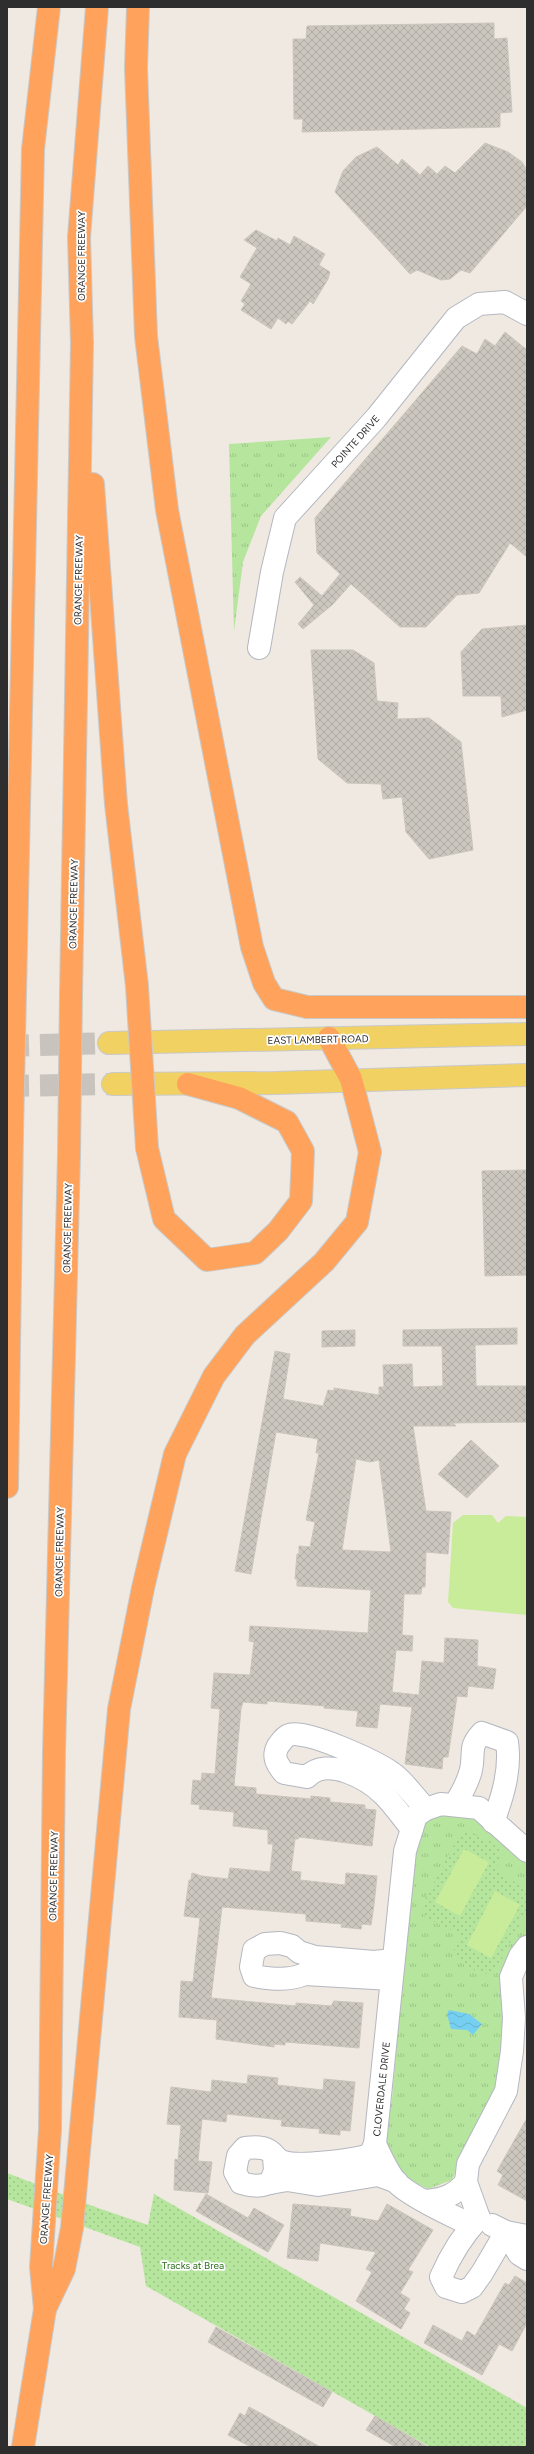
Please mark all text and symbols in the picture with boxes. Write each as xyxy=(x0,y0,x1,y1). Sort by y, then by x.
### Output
street label: ORANGE FREEWAY xyxy=(75,211,88,301)
street label: POINTE DRIVE xyxy=(328,412,383,470)
street label: ORANGE FREEWAY xyxy=(71,535,86,625)
street label: ORANGE FREEWAY xyxy=(66,859,81,949)
street label: EAST LAMBERT ROAD xyxy=(267,1032,369,1047)
street label: ORANGE FREEWAY xyxy=(60,1183,75,1273)
street label: ORANGE FREEWAY xyxy=(52,1507,67,1597)
street label: ORANGE FREEWAY xyxy=(46,1831,61,1921)
street label: CLOVERDALE DRIVE xyxy=(370,2041,393,2137)
street label: ORANGE FREEWAY xyxy=(37,2154,56,2244)
park label: Tracks at Brea xyxy=(162,2259,224,2272)

